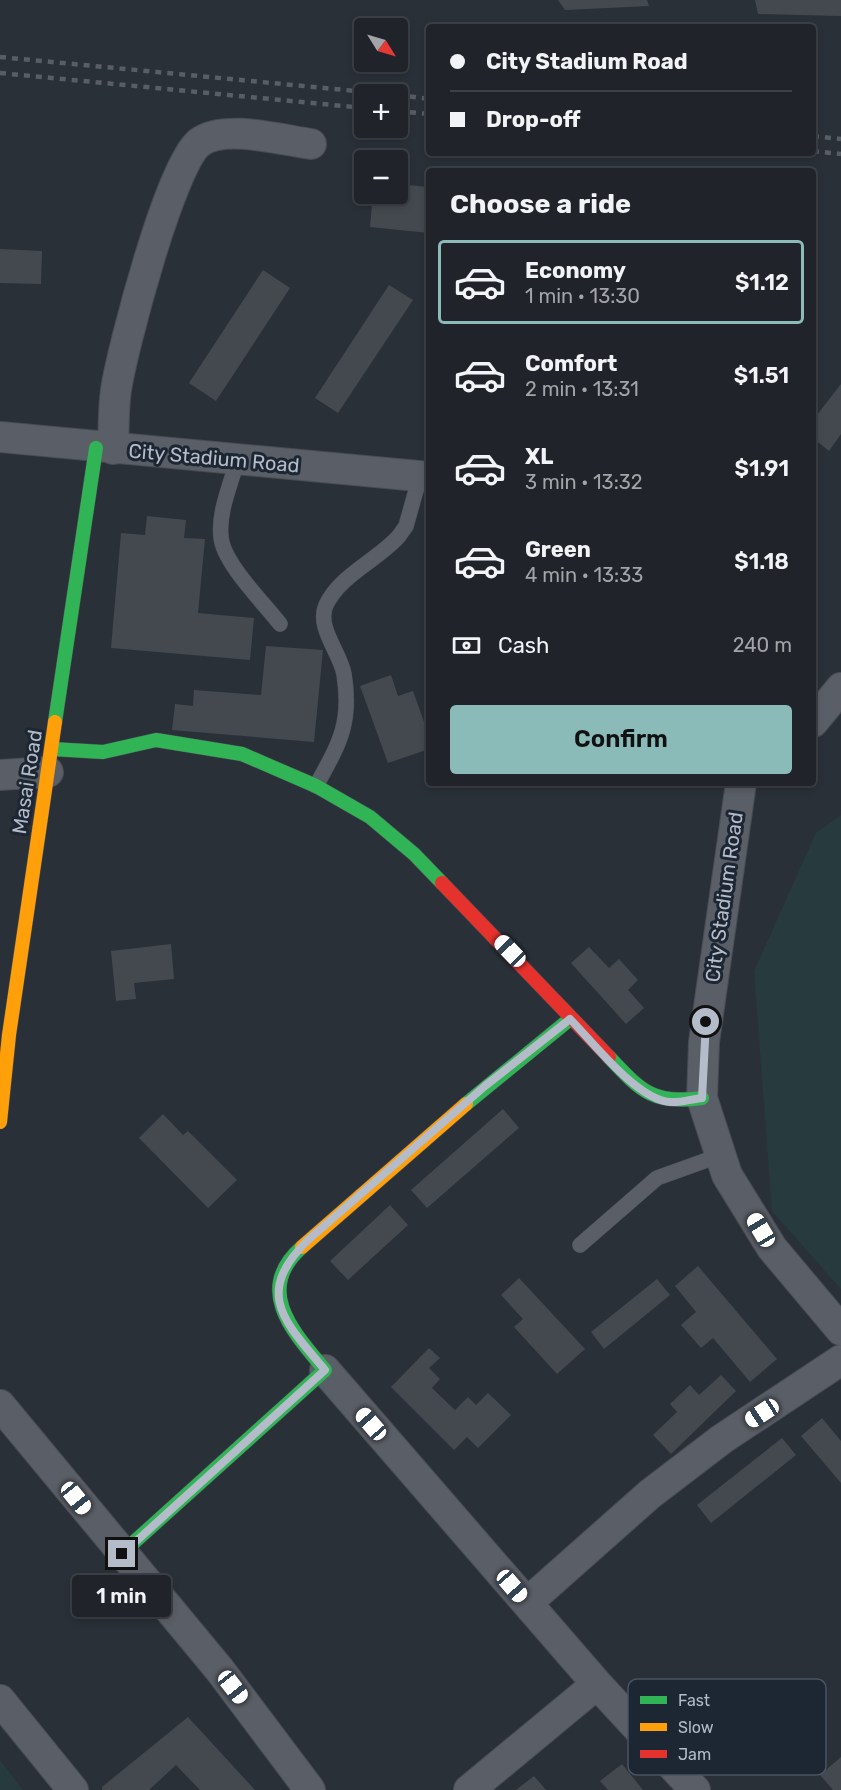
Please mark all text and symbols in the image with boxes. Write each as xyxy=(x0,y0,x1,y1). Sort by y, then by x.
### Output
north arrow xyxy=(354,18,408,72)
map controls xyxy=(354,18,408,204)
text: City Stadium Road xyxy=(486,48,688,75)
button: + xyxy=(354,84,408,138)
text: Drop-off xyxy=(486,106,581,133)
button: − xyxy=(354,150,408,204)
text: Choose a ride xyxy=(450,188,631,220)
icon: car xyxy=(453,255,507,309)
text: Economy xyxy=(525,257,626,284)
text: $1.12 xyxy=(735,269,789,296)
text: 1 min · 13:30 xyxy=(525,284,640,308)
icon: car xyxy=(453,348,507,402)
text: Comfort xyxy=(525,350,617,377)
text: $1.51 xyxy=(734,362,789,389)
text: 2 min · 13:31 xyxy=(525,377,639,401)
street label: City Stadium Road xyxy=(127,439,301,477)
icon: car xyxy=(453,441,507,495)
text: XL xyxy=(525,443,553,470)
text: $1.91 xyxy=(735,455,789,482)
text: 3 min · 13:32 xyxy=(525,470,643,494)
icon: car xyxy=(453,534,507,588)
text: Green xyxy=(525,536,591,563)
text: $1.18 xyxy=(734,548,789,575)
text: 4 min · 13:33 xyxy=(525,563,643,587)
icon: cash xyxy=(450,629,483,662)
text: Cash xyxy=(498,632,549,659)
text: 240 m xyxy=(733,633,792,657)
button: Confirm xyxy=(450,705,792,774)
street label: Masai Road xyxy=(7,728,47,836)
street label: City Stadium Road xyxy=(700,810,748,984)
car xyxy=(491,932,529,970)
route start xyxy=(692,1008,719,1035)
car xyxy=(744,1210,778,1250)
car xyxy=(742,1396,782,1430)
car xyxy=(352,1405,390,1443)
car xyxy=(58,1478,94,1518)
route end xyxy=(108,1540,135,1567)
car xyxy=(493,1567,531,1605)
callout: 1 min xyxy=(72,1575,172,1617)
text: 1 min xyxy=(96,1584,147,1608)
car xyxy=(215,1667,251,1707)
legend xyxy=(628,1679,826,1775)
text: Fast xyxy=(678,1691,710,1710)
text: Slow xyxy=(678,1718,714,1737)
text: Jam xyxy=(678,1745,711,1764)

